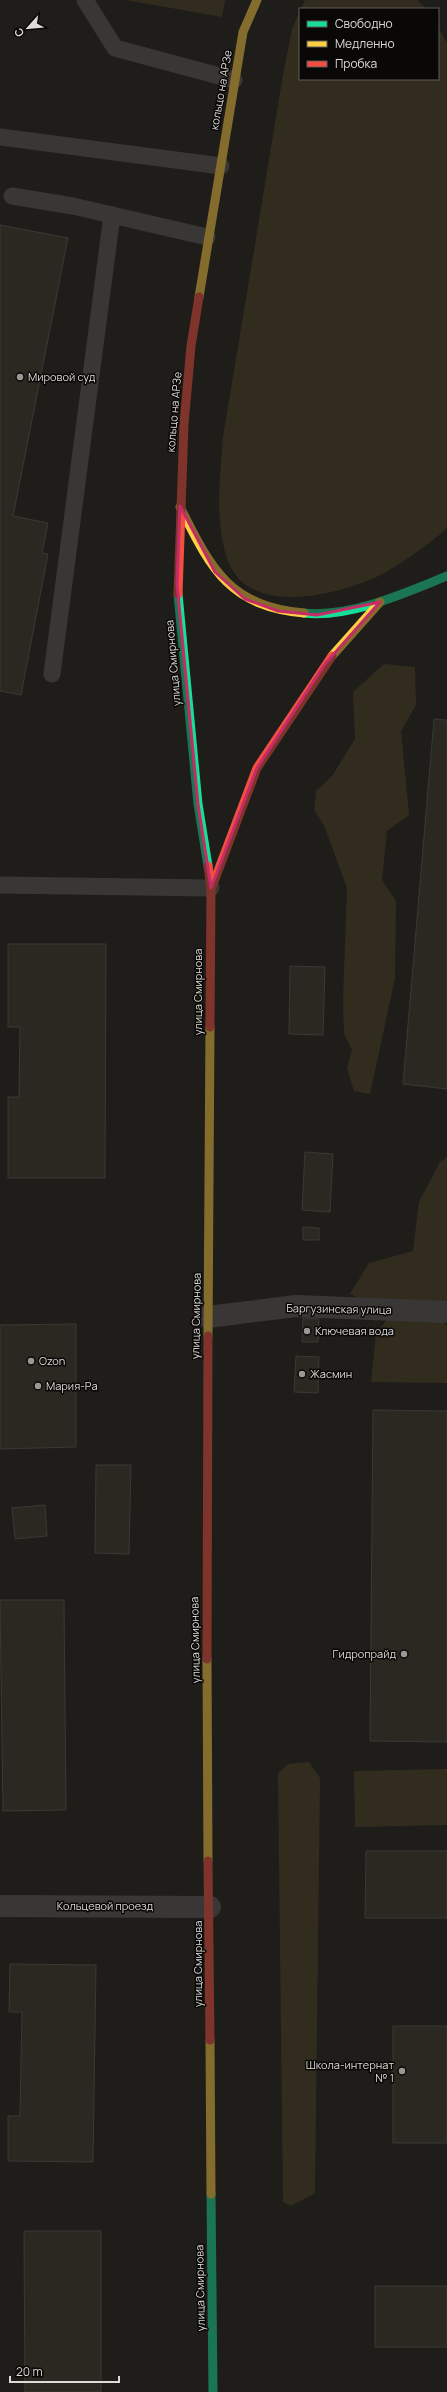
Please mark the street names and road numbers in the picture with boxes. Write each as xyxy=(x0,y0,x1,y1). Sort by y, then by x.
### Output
street label: кольцо на АРЗе xyxy=(206,48,235,131)
street label: кольцо на АРЗе xyxy=(163,370,185,453)
street label: улица Смирнова xyxy=(161,619,184,707)
street label: улица Смирнова xyxy=(190,949,205,1035)
street label: улица Смирнова xyxy=(187,1273,204,1359)
street label: Баргузинская улица xyxy=(286,1300,392,1317)
street label: улица Смирнова xyxy=(186,1597,203,1683)
street label: Кольцевой проезд xyxy=(57,1898,154,1913)
street label: улица Смирнова xyxy=(190,1921,205,2007)
street label: улица Смирнова xyxy=(191,2245,208,2331)

